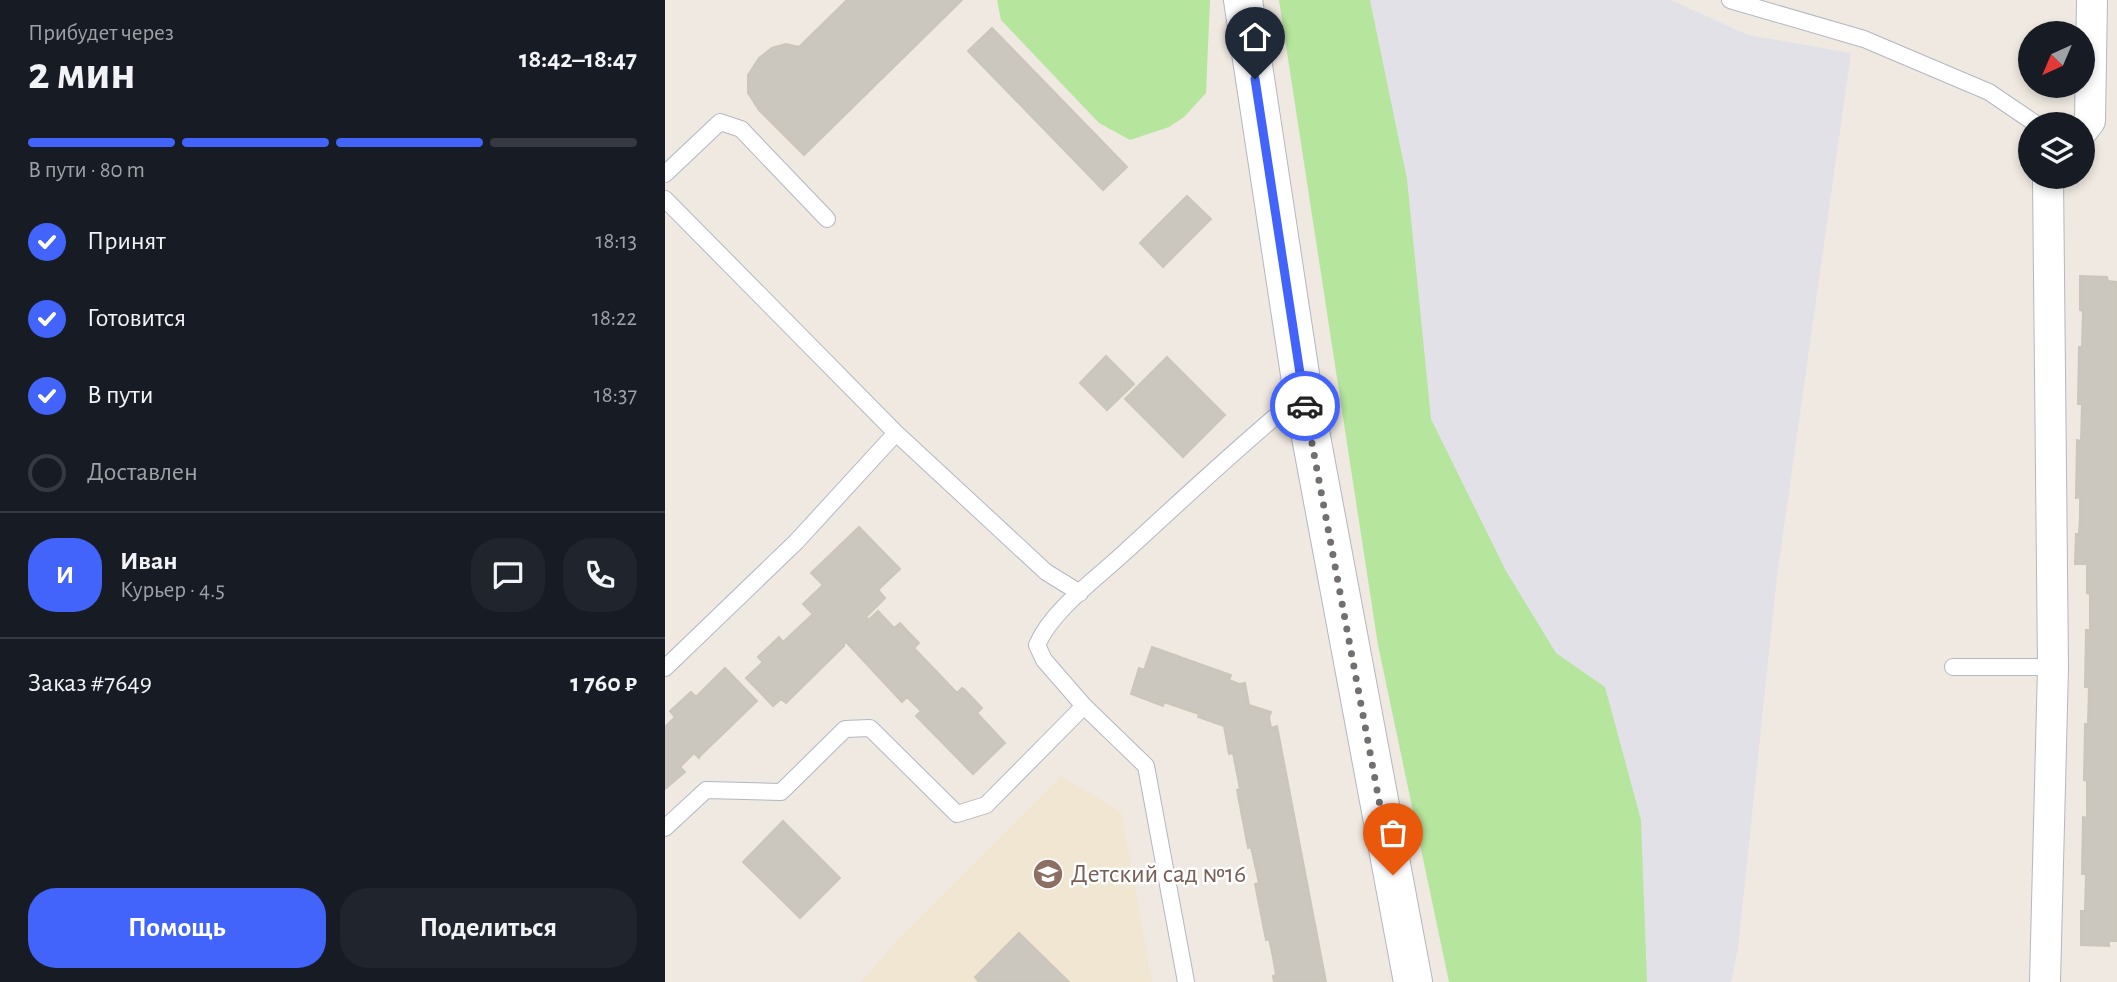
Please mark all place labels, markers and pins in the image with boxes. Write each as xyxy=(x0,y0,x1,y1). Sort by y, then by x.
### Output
pin xyxy=(1225,7,1285,79)
pin xyxy=(1363,803,1423,875)
school or university icon: Детский сад №16 xyxy=(1031,857,1065,891)
place label: Детский сад №16 xyxy=(1071,861,1246,887)

